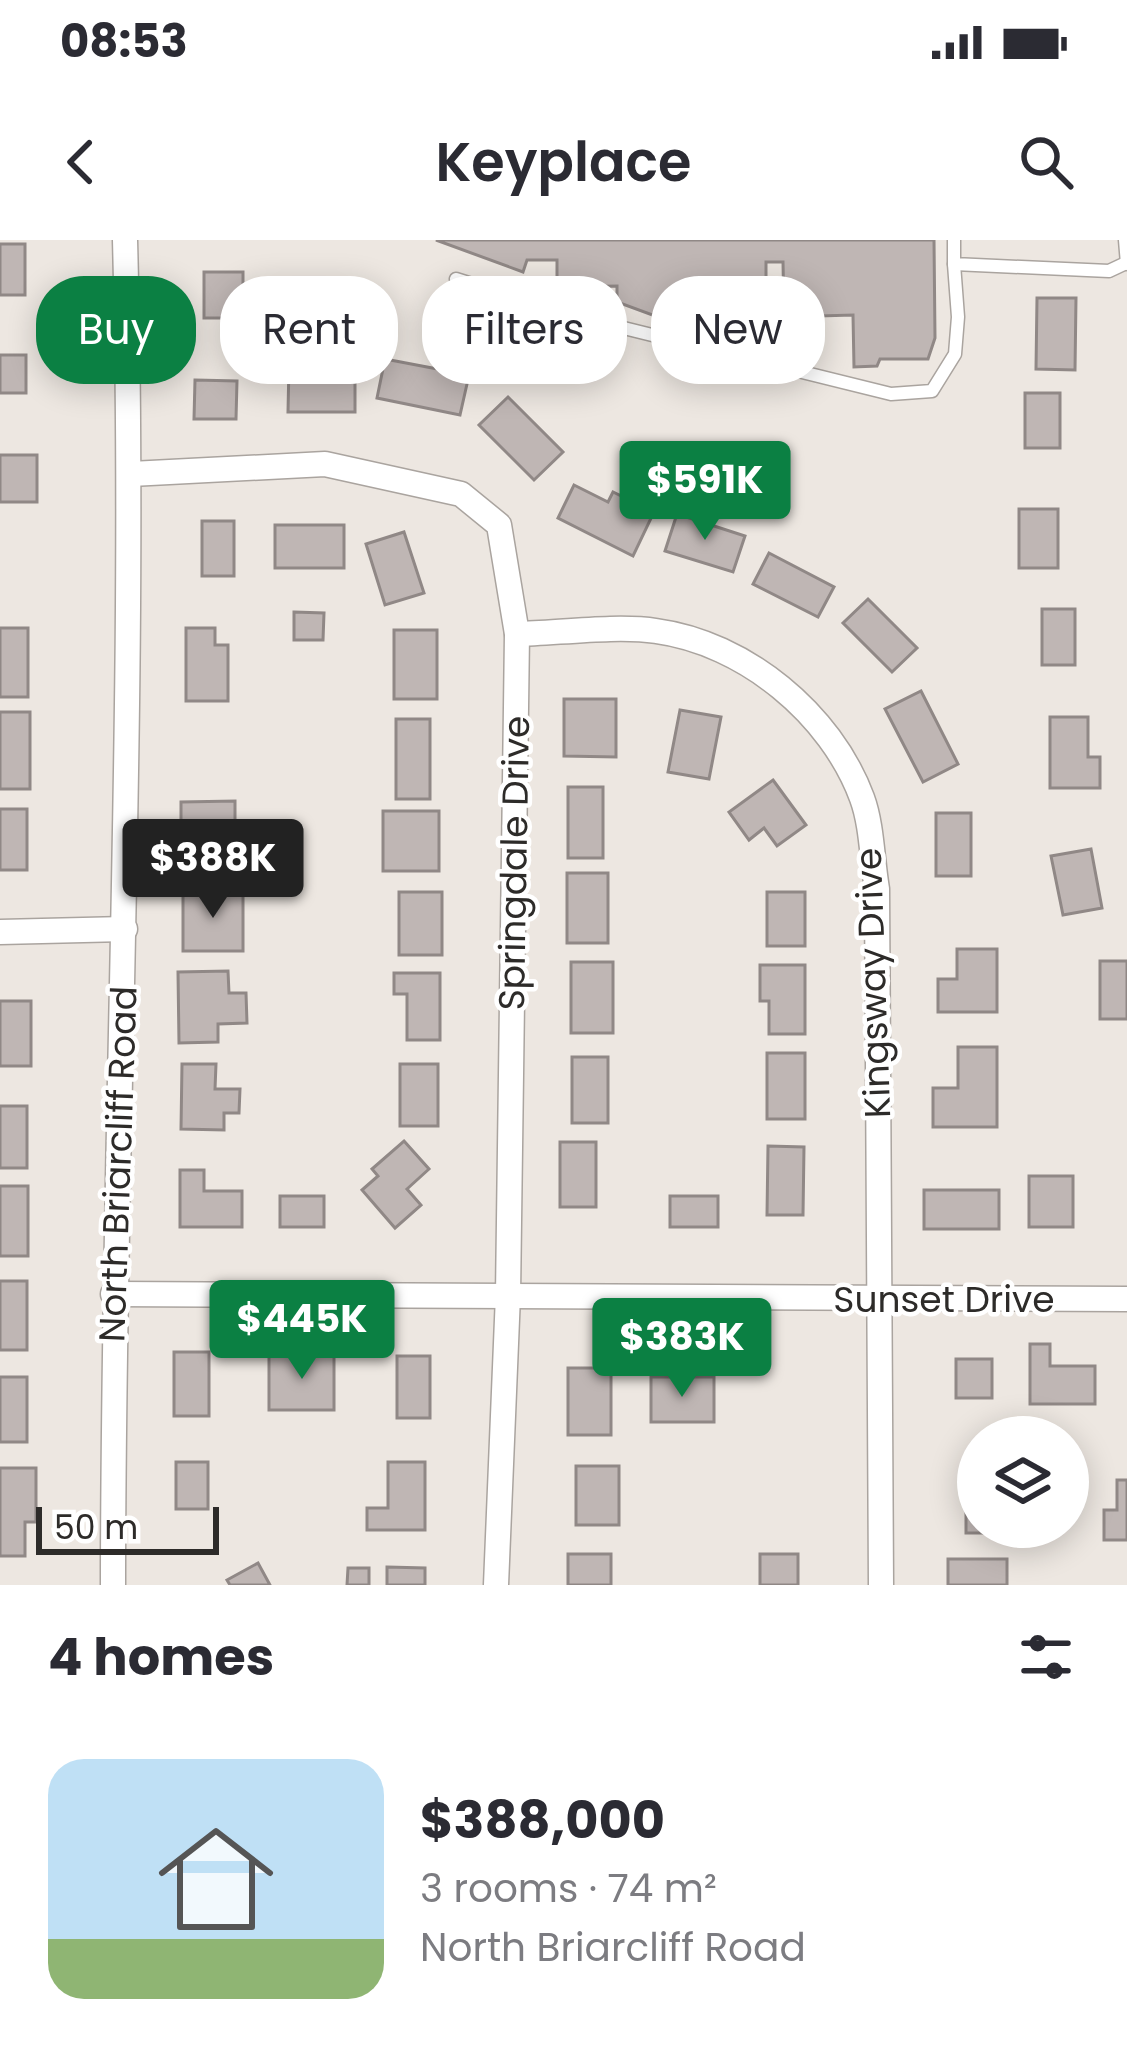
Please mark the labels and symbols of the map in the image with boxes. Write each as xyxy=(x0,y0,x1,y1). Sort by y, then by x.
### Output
pin: $591K xyxy=(621,441,789,543)
street label: Springdale Drive xyxy=(486,715,542,1011)
pin: $388K xyxy=(129,819,297,921)
street label: Kingsway Drive xyxy=(843,847,903,1119)
street label: North Briarcliff Road xyxy=(86,985,150,1343)
street label: Sunset Drive xyxy=(833,1274,1055,1325)
pin: $445K xyxy=(218,1280,386,1382)
pin: $383K xyxy=(598,1298,766,1400)
scale bar xyxy=(36,1501,219,1554)

